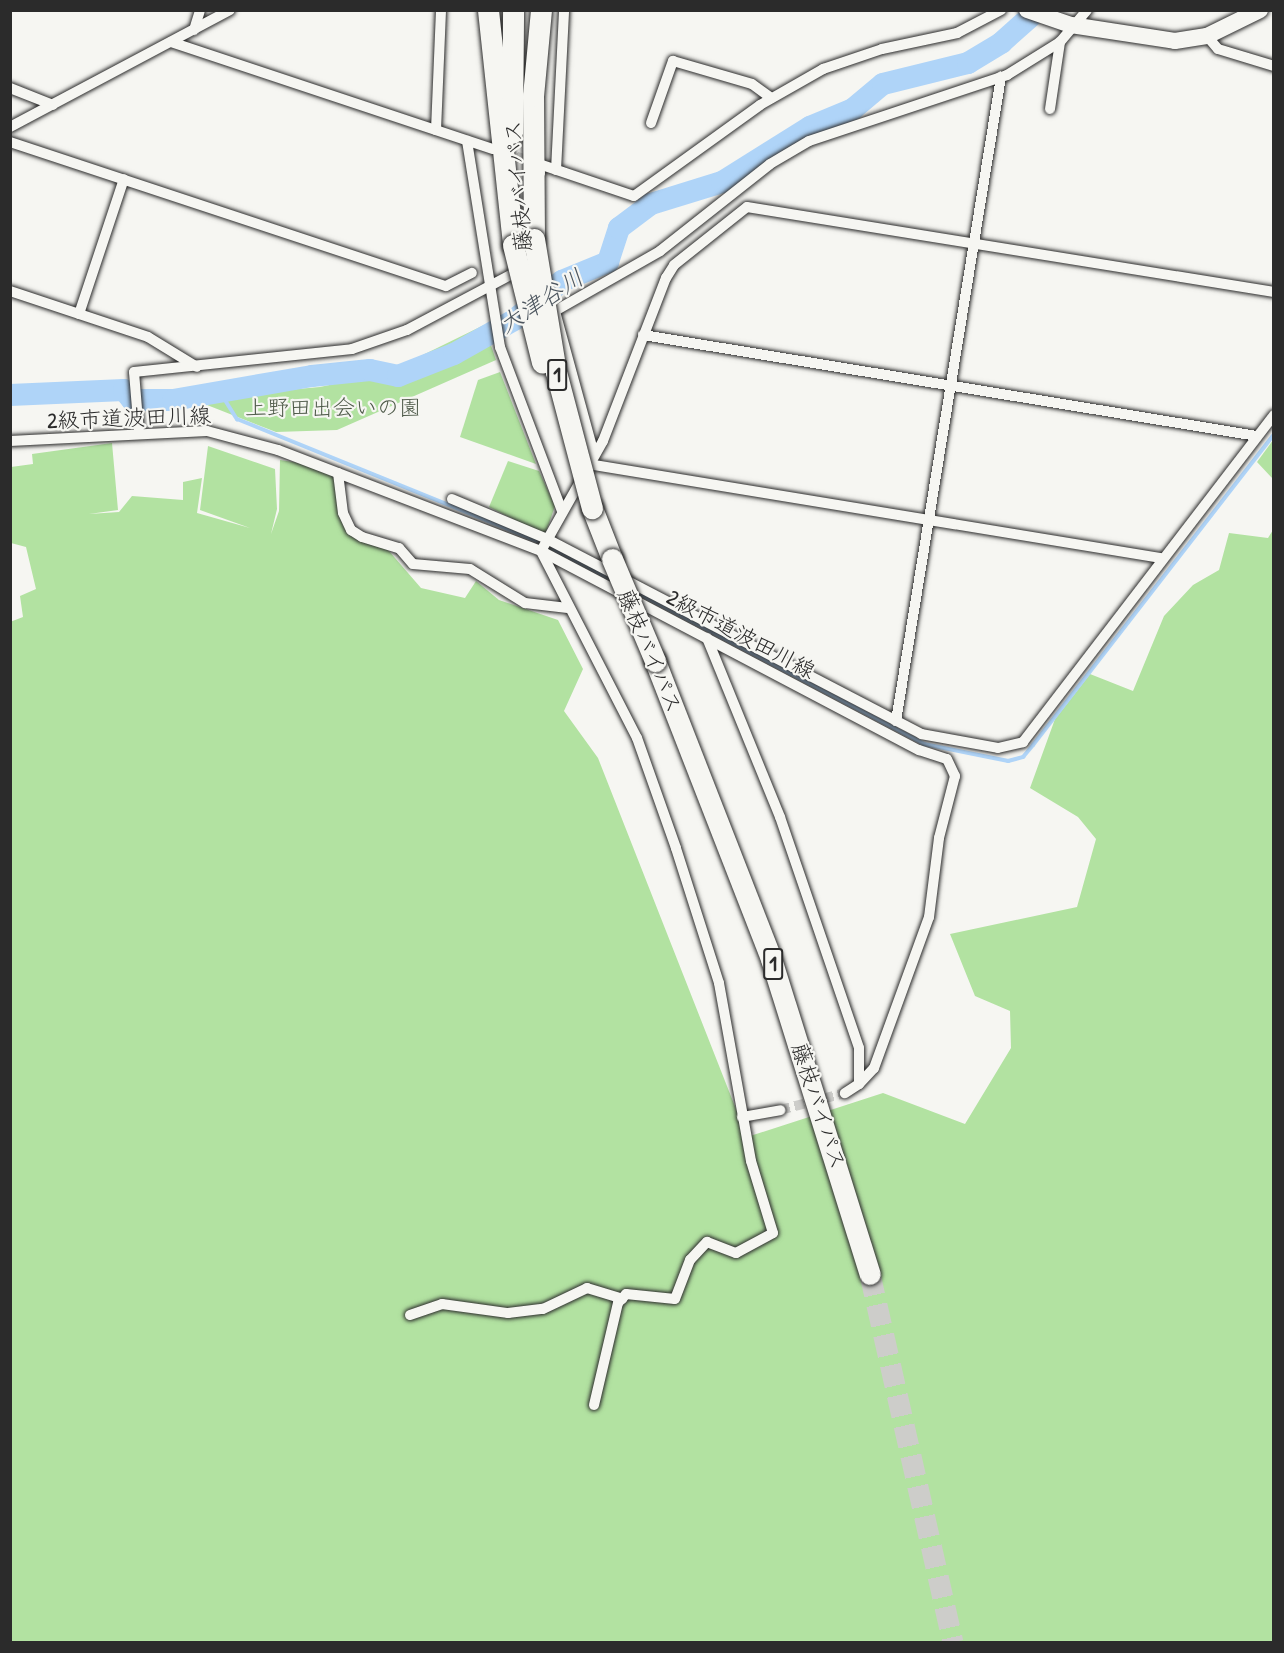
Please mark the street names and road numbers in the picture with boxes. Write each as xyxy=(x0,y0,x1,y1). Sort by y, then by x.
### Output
street label: 藤枝バイパス xyxy=(499,119,537,253)
road number: 1 xyxy=(546,357,568,393)
street label: 2級市道波田川線 xyxy=(46,402,212,434)
street label: 2級市道波田川線 xyxy=(662,584,820,684)
street label: 藤枝バイパス xyxy=(612,585,688,717)
road number: 1 xyxy=(762,946,784,982)
street label: 藤枝バイパス xyxy=(786,1039,852,1173)

